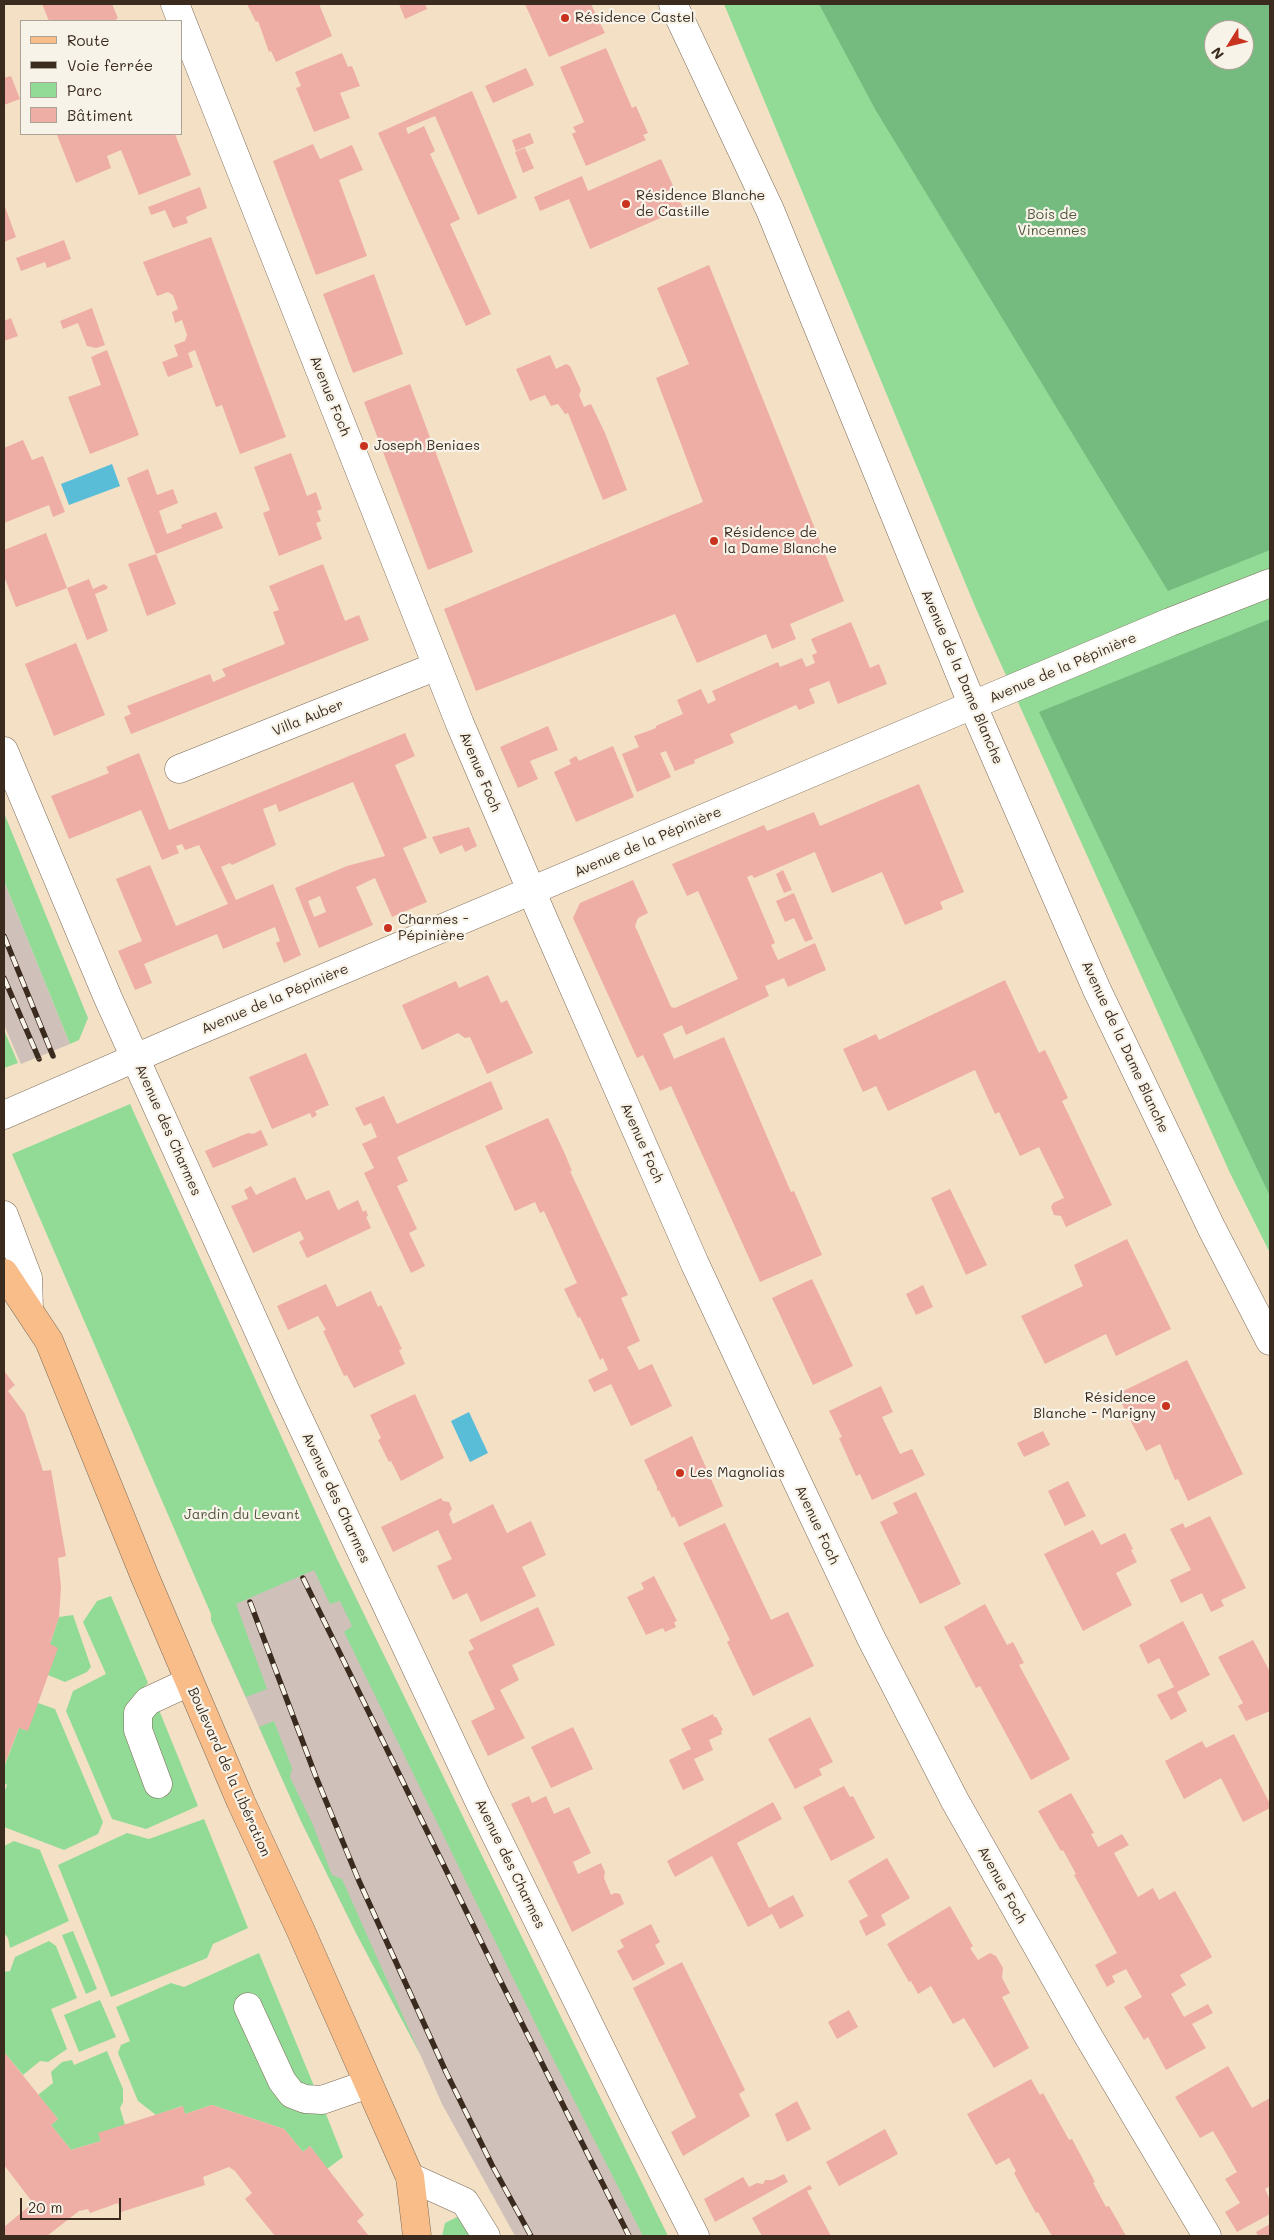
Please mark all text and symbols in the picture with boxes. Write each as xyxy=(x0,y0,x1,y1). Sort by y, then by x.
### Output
place label: Résidence Castel xyxy=(575,10,695,26)
marker: Résidence Castel xyxy=(559,12,571,24)
legend xyxy=(20,20,182,135)
north arrow xyxy=(1204,20,1254,70)
text: Route xyxy=(67,30,110,50)
text: N xyxy=(1206,44,1228,63)
text: Voie ferrée xyxy=(67,55,153,75)
text: Parc xyxy=(67,80,102,100)
text: Bâtiment xyxy=(67,105,133,125)
place label: Résidence Blanche de Castille xyxy=(636,188,765,220)
marker: Résidence Blanche de Castille xyxy=(620,198,632,210)
park label: Bois de Vincennes xyxy=(1018,207,1086,240)
street label: Avenue Foch xyxy=(306,353,354,439)
place label: Joseph Beniaes xyxy=(374,438,480,454)
marker: Joseph Beniaes xyxy=(358,440,370,452)
place label: Résidence de la Dame Blanche xyxy=(724,525,837,558)
marker: Résidence de la Dame Blanche xyxy=(708,535,720,547)
street label: Avenue de la Dame Blanche xyxy=(918,587,1006,767)
street label: Avenue de la Pépinière xyxy=(987,629,1139,707)
street label: Villa Auber xyxy=(270,696,346,740)
street label: Avenue Foch xyxy=(456,730,504,814)
street label: Avenue de la Pépinière xyxy=(572,803,724,881)
place label: Charmes - Pépinière xyxy=(398,912,469,944)
marker: Charmes - Pépinière xyxy=(382,922,394,934)
street label: Avenue de la Dame Blanche xyxy=(1078,958,1172,1136)
street label: Avenue de la Pépinière xyxy=(199,960,351,1038)
street label: Avenue des Charmes xyxy=(131,1062,205,1198)
street label: Avenue Foch xyxy=(617,1101,667,1185)
place label: Résidence Blanche - Marigny xyxy=(1033,1390,1156,1422)
marker: Résidence Blanche - Marigny xyxy=(1160,1400,1172,1412)
street label: Avenue des Charmes xyxy=(298,1430,374,1566)
place label: Les Magnolias xyxy=(690,1465,785,1481)
marker: Les Magnolias xyxy=(674,1467,686,1479)
street label: Avenue Foch xyxy=(791,1483,843,1567)
park label: Jardin du Levant xyxy=(184,1507,300,1523)
street label: Boulevard de la Libération xyxy=(184,1685,274,1859)
street label: Avenue des Charmes xyxy=(471,1796,549,1932)
street label: Avenue Foch xyxy=(974,1844,1030,1926)
scale bar xyxy=(22,2188,124,2220)
text: 20 m xyxy=(28,2197,62,2217)

